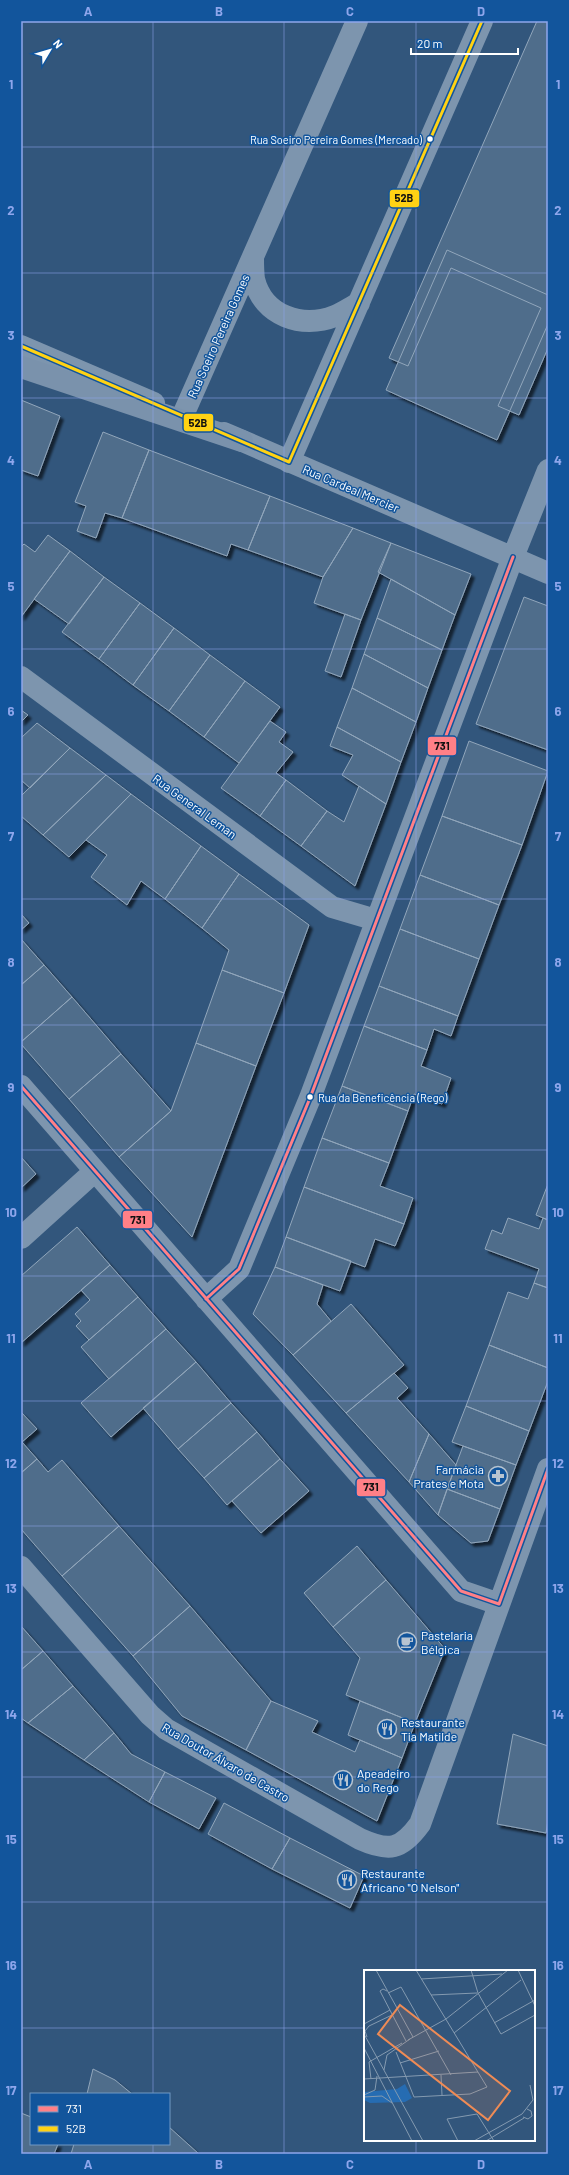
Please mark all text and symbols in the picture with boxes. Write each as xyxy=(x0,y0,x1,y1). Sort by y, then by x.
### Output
text: A xyxy=(84,3,93,19)
text: B xyxy=(215,3,223,19)
text: C xyxy=(346,3,354,19)
text: D xyxy=(477,3,485,19)
north arrow xyxy=(30,30,70,70)
scale bar xyxy=(411,30,518,56)
text: 20 m xyxy=(417,36,443,50)
text: N xyxy=(51,37,66,50)
text: 1 xyxy=(9,76,13,92)
text: 1 xyxy=(556,76,560,92)
place label: Rua Soeiro Pereira Gomes (Mercado) xyxy=(250,133,422,146)
marker: Rua Soeiro Pereira Gomes (Mercado) xyxy=(425,134,435,144)
line badge: 52B xyxy=(389,189,420,208)
text: 52B xyxy=(395,191,414,204)
text: 2 xyxy=(7,202,15,218)
text: 2 xyxy=(554,202,562,218)
street label: Rua Soeiro Pereira Gomes xyxy=(184,272,252,400)
text: 3 xyxy=(7,327,15,343)
text: 3 xyxy=(554,327,562,343)
line badge: 52B xyxy=(183,413,214,432)
text: 52B xyxy=(189,416,208,429)
text: 4 xyxy=(7,452,15,468)
text: 4 xyxy=(554,452,562,468)
street label: Rua Cardeal Mercier xyxy=(301,461,402,515)
text: 5 xyxy=(7,578,15,594)
text: 5 xyxy=(554,578,562,594)
text: 6 xyxy=(8,703,15,719)
text: 6 xyxy=(555,703,562,719)
line badge: 731 xyxy=(427,736,457,756)
text: 731 xyxy=(434,739,450,752)
street label: Rua General Leman xyxy=(150,771,240,841)
text: 7 xyxy=(8,828,15,844)
text: 7 xyxy=(555,828,562,844)
text: 8 xyxy=(7,954,15,970)
text: 8 xyxy=(554,954,562,970)
text: 9 xyxy=(8,1079,15,1095)
text: 9 xyxy=(555,1079,562,1095)
place label: Rua da Beneficência (Rego) xyxy=(318,1091,448,1104)
marker: Rua da Beneficência (Rego) xyxy=(305,1092,315,1102)
text: 10 xyxy=(5,1204,17,1220)
text: 10 xyxy=(552,1204,564,1220)
line badge: 731 xyxy=(122,1210,153,1229)
text: 731 xyxy=(130,1213,146,1226)
text: 11 xyxy=(6,1330,16,1346)
text: 11 xyxy=(553,1330,563,1346)
text: 12 xyxy=(5,1455,17,1471)
text: 12 xyxy=(552,1455,564,1471)
place label: Farmácia Prates e Mota xyxy=(413,1462,484,1490)
pharmacy icon: Farmácia Prates e Mota xyxy=(487,1465,509,1487)
line badge: 731 xyxy=(356,1478,386,1497)
text: 731 xyxy=(363,1480,379,1493)
text: 13 xyxy=(5,1580,17,1596)
text: 13 xyxy=(552,1580,564,1596)
place label: Pastelaria Bélgica xyxy=(421,1628,473,1656)
cafe icon: Pastelaria Bélgica xyxy=(396,1631,418,1653)
text: 14 xyxy=(5,1706,17,1722)
text: 14 xyxy=(552,1706,564,1722)
place label: Restaurante Tia Matilde xyxy=(401,1715,465,1743)
restaurant icon: Restaurante Tia Matilde xyxy=(376,1718,398,1740)
street label: Rua Doutor Álvaro de Castro xyxy=(160,1720,292,1804)
place label: Apeadeiro do Rego xyxy=(357,1766,410,1794)
restaurant icon: Apeadeiro do Rego xyxy=(332,1769,354,1791)
text: 15 xyxy=(5,1831,17,1847)
text: 15 xyxy=(552,1831,564,1847)
place label: Restaurante Africano "O Nelson" xyxy=(361,1866,459,1894)
restaurant icon: Restaurante Africano "O Nelson" xyxy=(336,1869,358,1891)
text: 16 xyxy=(5,1957,17,1973)
text: 16 xyxy=(552,1957,564,1973)
inset map xyxy=(364,1970,535,2141)
text: 17 xyxy=(5,2082,17,2098)
text: 17 xyxy=(552,2082,564,2098)
legend xyxy=(30,2093,170,2145)
text: 731 xyxy=(66,2101,82,2115)
text: 52B xyxy=(66,2121,86,2135)
text: A xyxy=(84,2156,93,2172)
text: B xyxy=(215,2156,223,2172)
text: C xyxy=(346,2156,354,2172)
text: D xyxy=(477,2156,485,2172)

